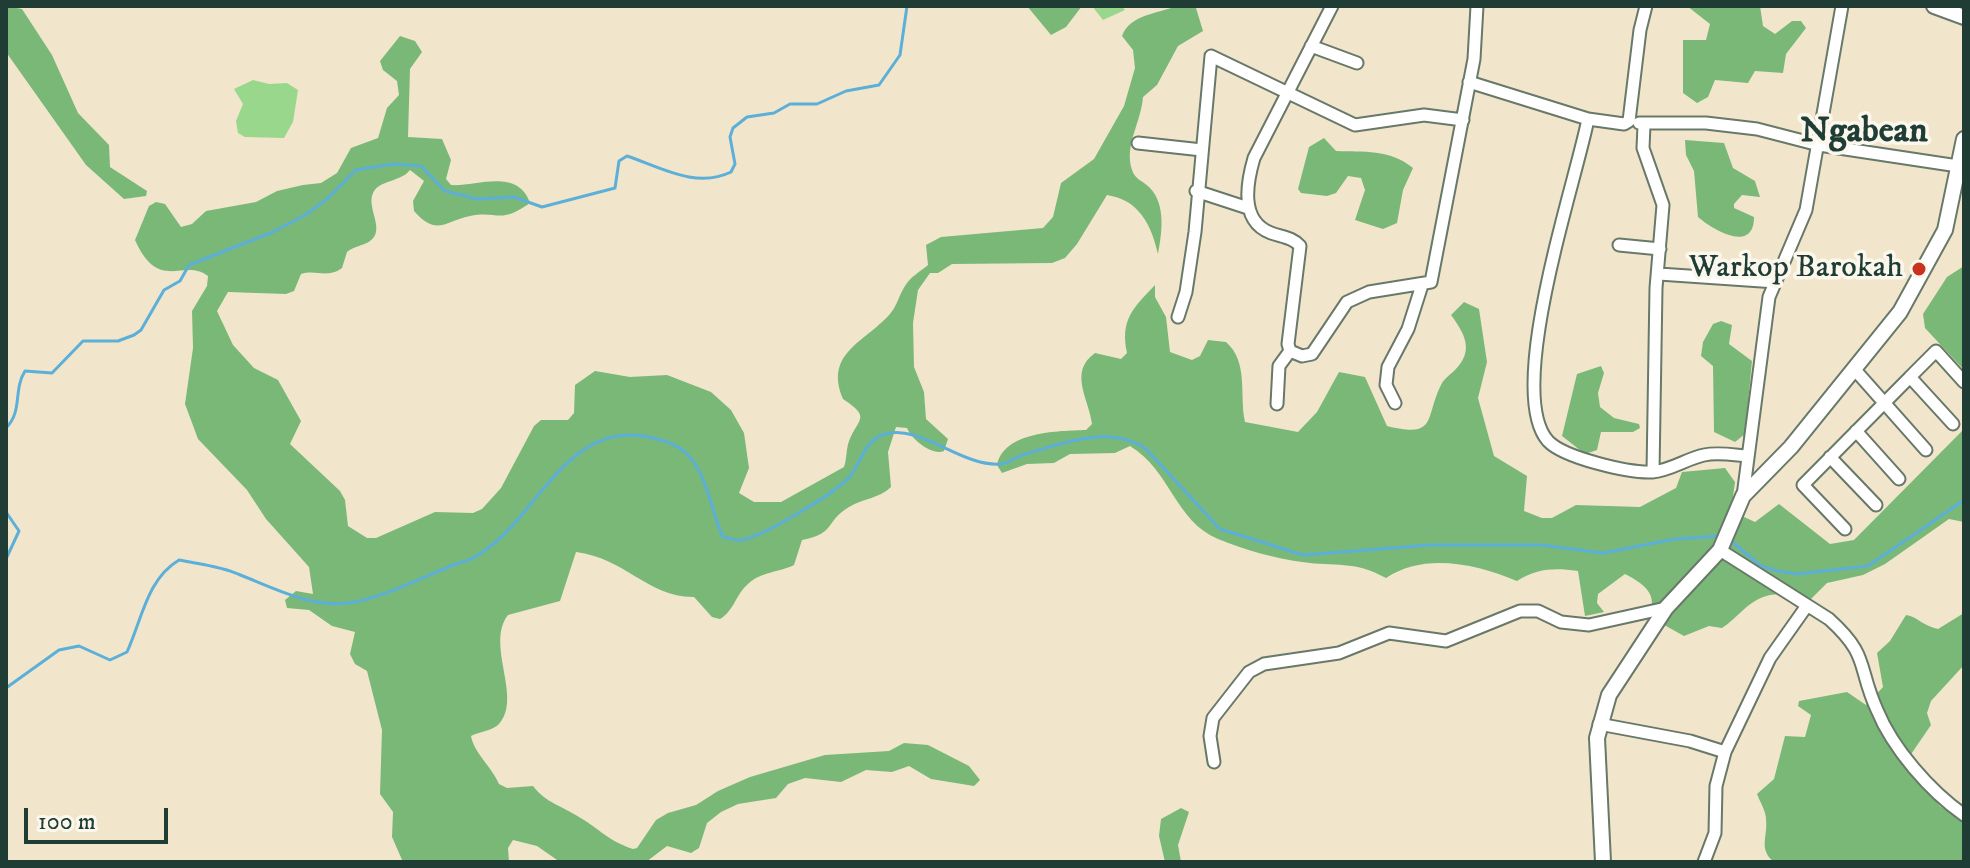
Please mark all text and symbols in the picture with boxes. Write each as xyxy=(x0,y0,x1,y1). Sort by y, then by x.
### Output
district label: Ngabean xyxy=(1800,112,1928,156)
place label: Warkop Barokah xyxy=(1689,250,1903,288)
marker: Warkop Barokah xyxy=(1910,260,1928,278)
scale bar xyxy=(28,792,172,842)
text: 100 m xyxy=(38,807,96,837)

